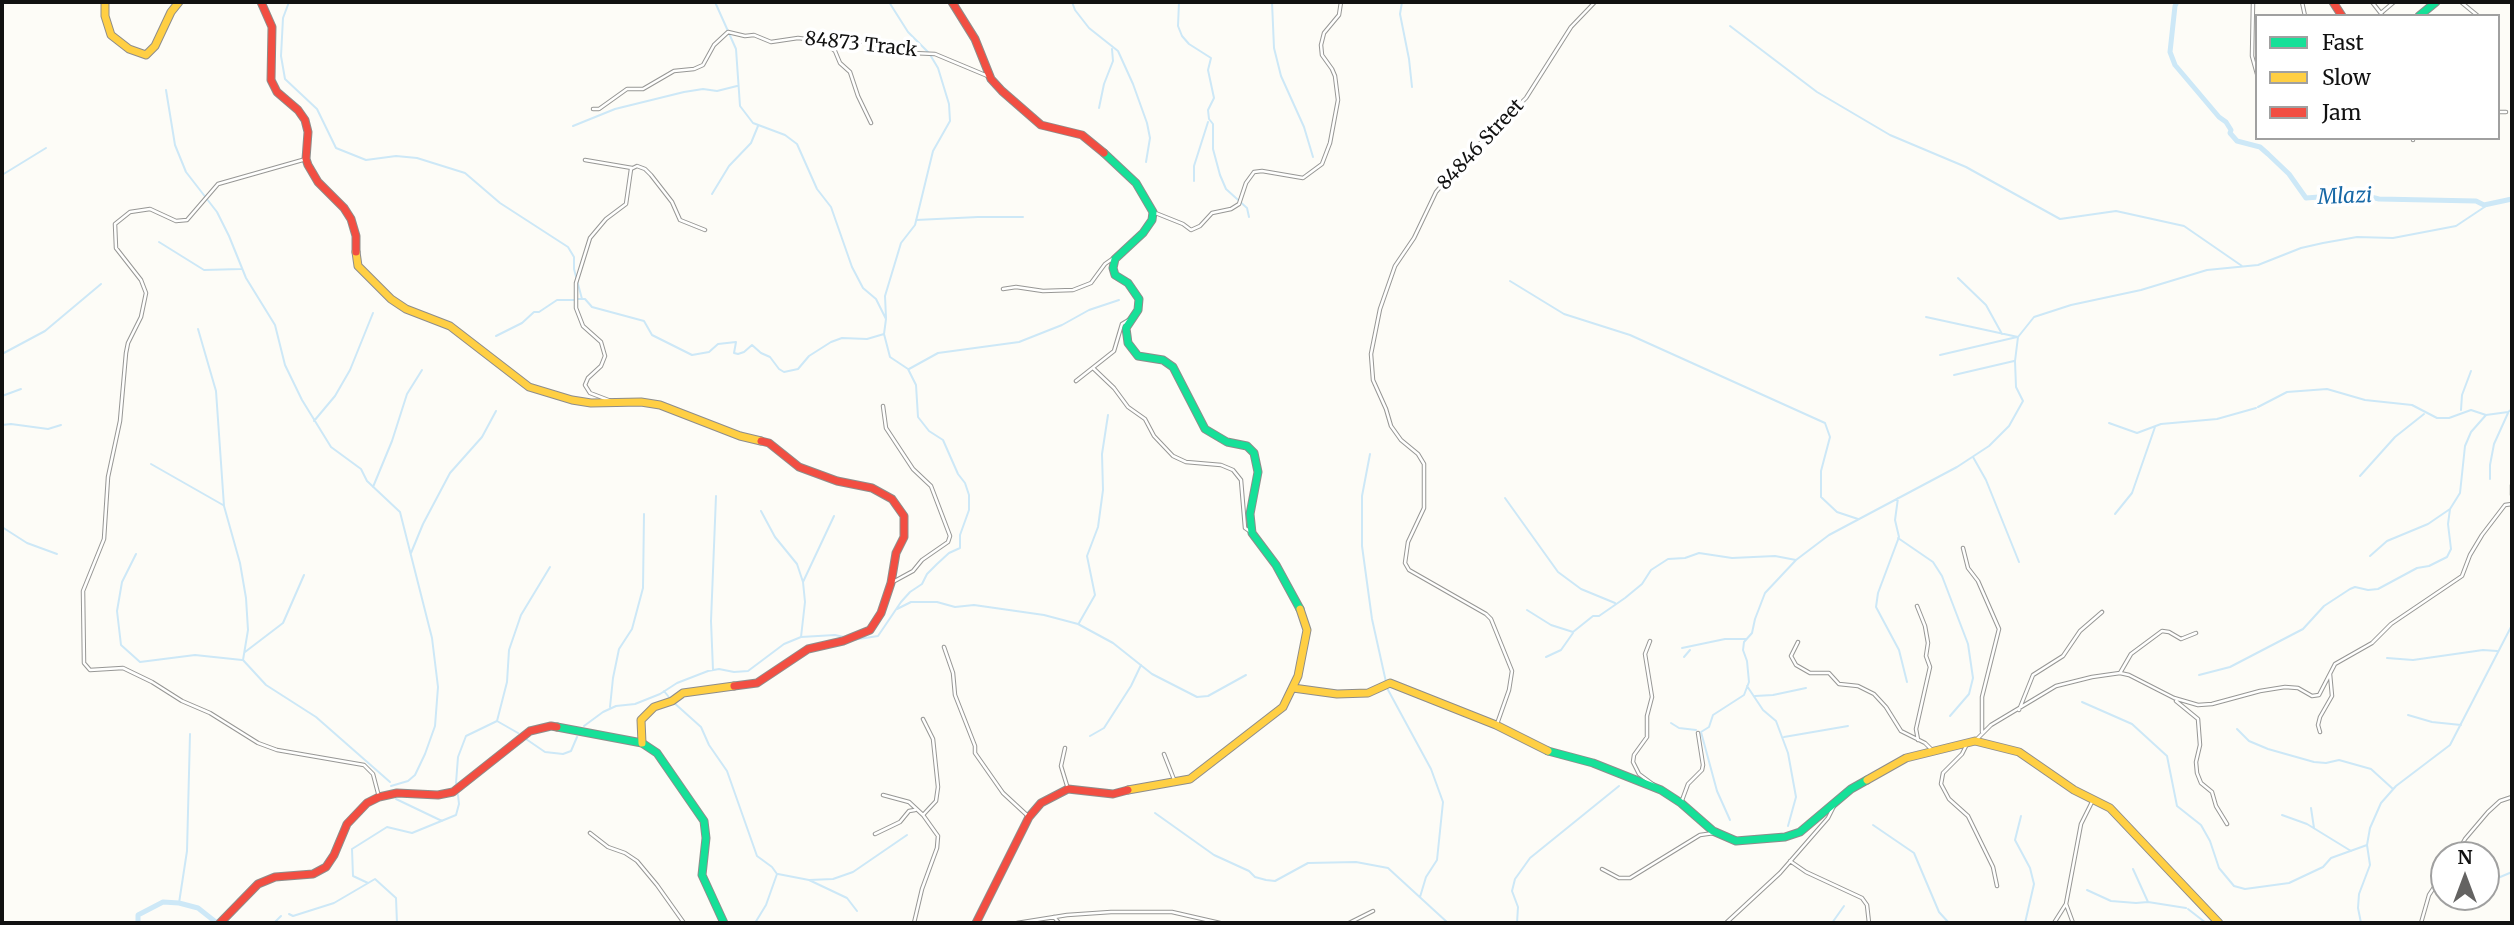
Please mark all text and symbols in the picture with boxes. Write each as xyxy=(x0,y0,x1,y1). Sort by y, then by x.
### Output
legend xyxy=(2255,14,2500,140)
street label: 84873 Track xyxy=(804,28,918,62)
text: Fast xyxy=(2322,29,2364,56)
text: Slow xyxy=(2322,64,2371,91)
street label: 84846 Street xyxy=(1433,95,1529,195)
text: Jam xyxy=(2322,99,2361,126)
water label: Mlazi xyxy=(2317,183,2373,211)
north arrow xyxy=(2430,841,2500,911)
text: N xyxy=(2457,845,2473,869)

